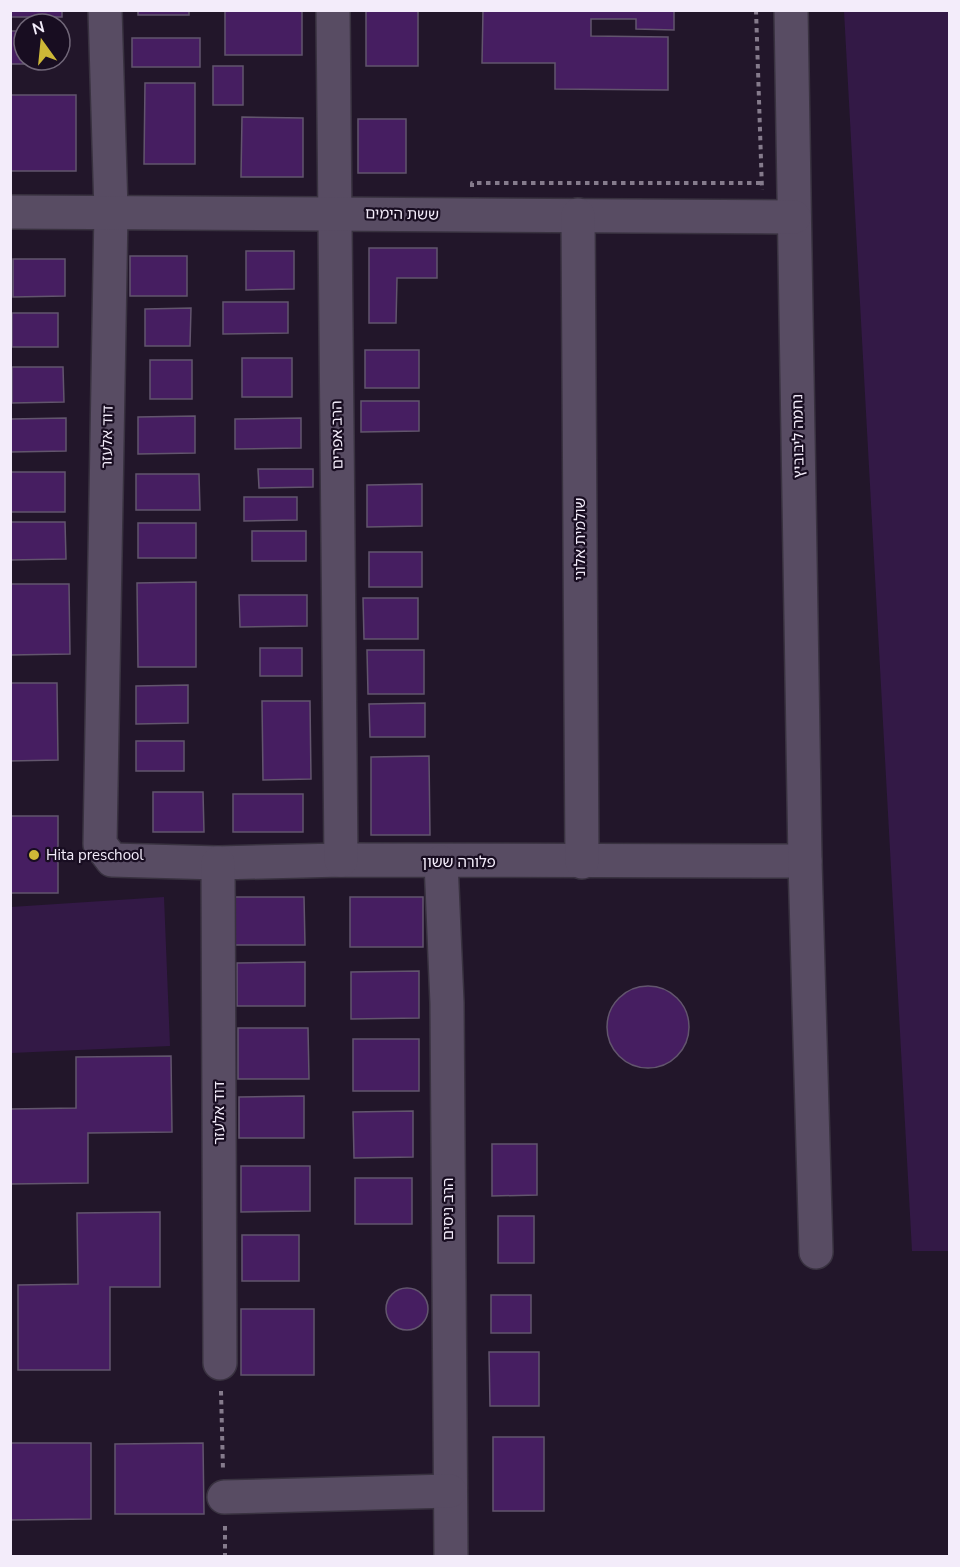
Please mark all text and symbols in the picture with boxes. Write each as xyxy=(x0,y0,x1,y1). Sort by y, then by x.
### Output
north arrow xyxy=(12,12,72,72)
text: N xyxy=(30,16,47,41)
street label: ששת הימים xyxy=(365,203,439,225)
street label: נחמה ליבוביץ xyxy=(787,394,809,478)
street label: הרב אפרים xyxy=(326,400,348,470)
street label: דוד אלעזר xyxy=(96,405,118,469)
street label: שולמית אלוני xyxy=(570,497,590,581)
place label: Hita preschool xyxy=(46,845,144,865)
marker: Hita preschool xyxy=(27,848,41,862)
street label: פלורה ששון xyxy=(422,852,496,872)
street label: דוד אלעזר xyxy=(209,1081,229,1145)
street label: הרב ניסים xyxy=(438,1178,458,1240)

